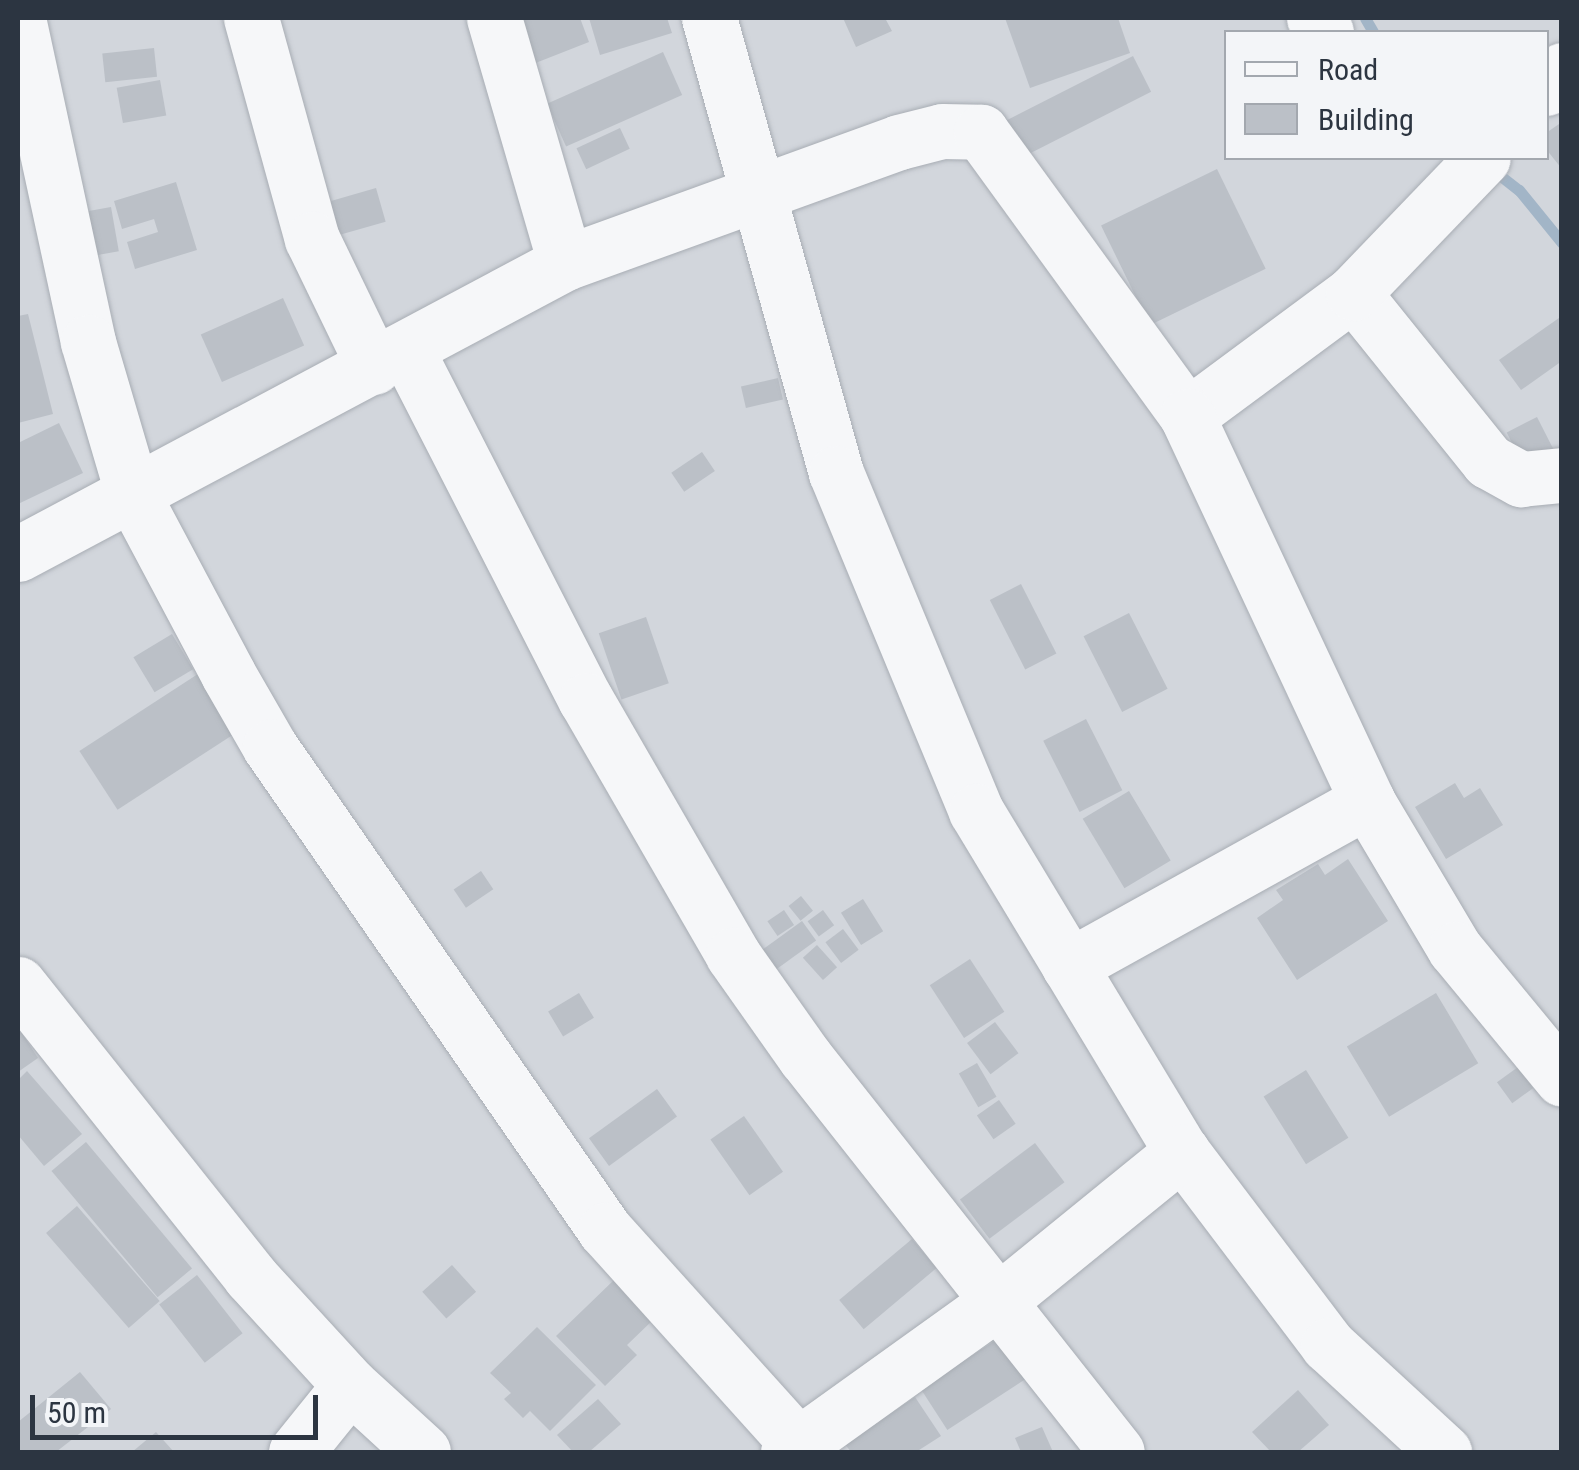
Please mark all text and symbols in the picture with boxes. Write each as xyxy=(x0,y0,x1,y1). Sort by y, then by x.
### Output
legend xyxy=(1224,30,1549,160)
text: Road xyxy=(1318,52,1378,87)
text: Building xyxy=(1318,102,1414,137)
scale bar xyxy=(35,1375,322,1437)
text: 50 m xyxy=(47,1395,106,1430)

